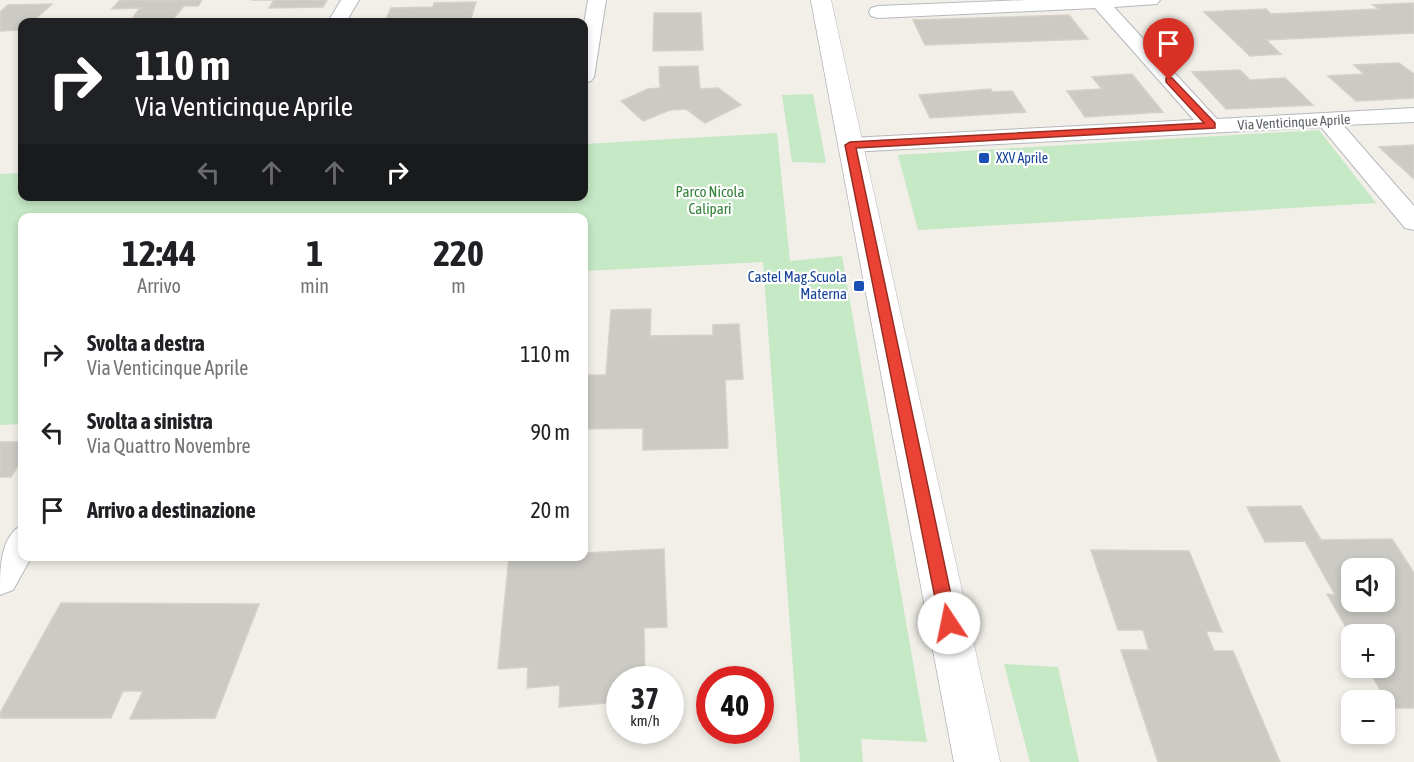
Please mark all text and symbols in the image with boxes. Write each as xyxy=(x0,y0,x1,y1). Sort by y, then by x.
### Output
pin xyxy=(1143,18,1194,80)
icon: arrive xyxy=(1152,27,1185,60)
text: 110 m xyxy=(135,41,230,89)
icon: right xyxy=(36,42,114,120)
text: Via Venticinque Aprile xyxy=(135,91,353,122)
street label: Via Venticinque Aprile xyxy=(1237,111,1351,133)
place label: XXV Aprile xyxy=(996,150,1048,166)
marker: XXV Aprile xyxy=(977,151,991,165)
icon: left xyxy=(192,156,225,189)
icon: ahead xyxy=(255,156,288,189)
icon: ahead xyxy=(318,156,351,189)
icon: right xyxy=(381,156,414,189)
park label: Parco Nicola Calipari xyxy=(676,183,744,217)
text: 12:44 xyxy=(122,232,196,274)
text: 1 xyxy=(306,232,323,274)
text: 220 xyxy=(433,232,484,274)
place label: Castel Mag.Scuola Materna xyxy=(748,268,847,302)
text: Arrivo xyxy=(137,274,181,297)
text: min xyxy=(300,274,329,297)
text: m xyxy=(451,274,466,297)
marker: Castel Mag.Scuola Materna xyxy=(852,279,866,293)
text: Svolta a destra xyxy=(87,330,205,356)
icon: right xyxy=(36,338,69,371)
text: 110 m xyxy=(520,341,570,367)
text: Via Venticinque Aprile xyxy=(87,356,248,379)
text: Svolta a sinistra xyxy=(87,408,213,434)
icon: left xyxy=(36,416,69,449)
text: 90 m xyxy=(530,419,570,445)
text: Via Quattro Novembre xyxy=(87,434,251,457)
icon: arrive xyxy=(36,494,69,527)
text: Arrivo a destinazione xyxy=(87,497,256,523)
text: 20 m xyxy=(530,497,570,523)
map controls xyxy=(1341,558,1395,744)
button: sound xyxy=(1341,558,1395,612)
position arrow xyxy=(917,591,981,655)
button: + xyxy=(1341,624,1395,678)
speed limit sign: 40 xyxy=(696,666,774,744)
text: 37 xyxy=(631,681,659,715)
button: − xyxy=(1341,690,1395,744)
text: km/h xyxy=(630,712,660,729)

